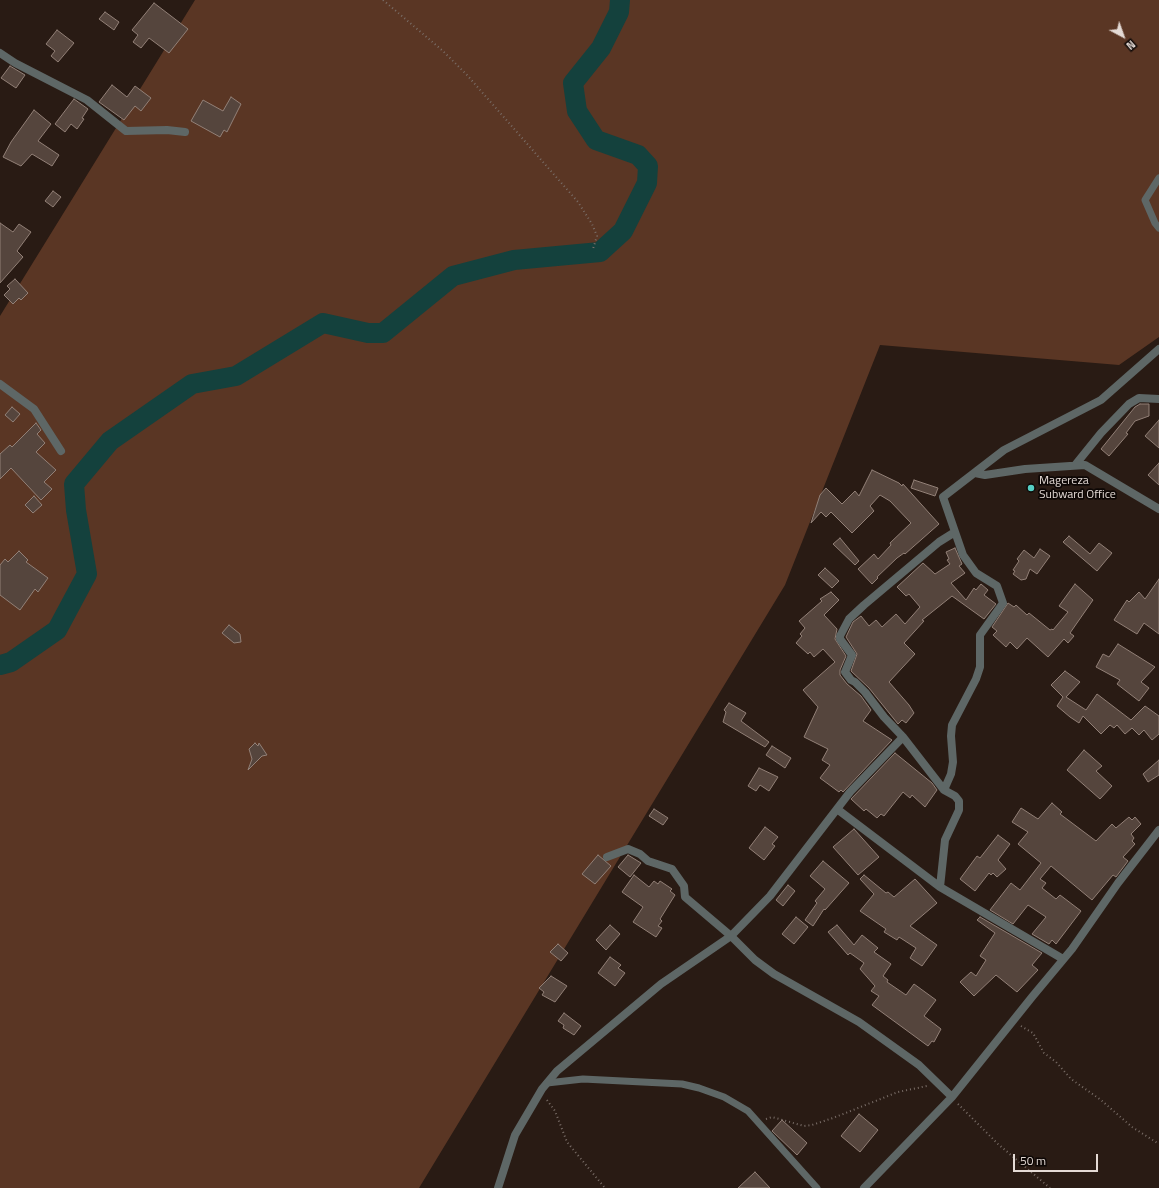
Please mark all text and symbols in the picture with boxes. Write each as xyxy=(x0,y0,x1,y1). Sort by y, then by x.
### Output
north arrow xyxy=(1103,16,1143,56)
text: N xyxy=(1123,37,1139,54)
place label: Magereza Subward Office xyxy=(1039,474,1116,502)
marker: Magereza Subward Office xyxy=(1026,483,1036,493)
scale bar xyxy=(1015,1146,1100,1172)
text: 50 m xyxy=(1020,1151,1046,1170)

